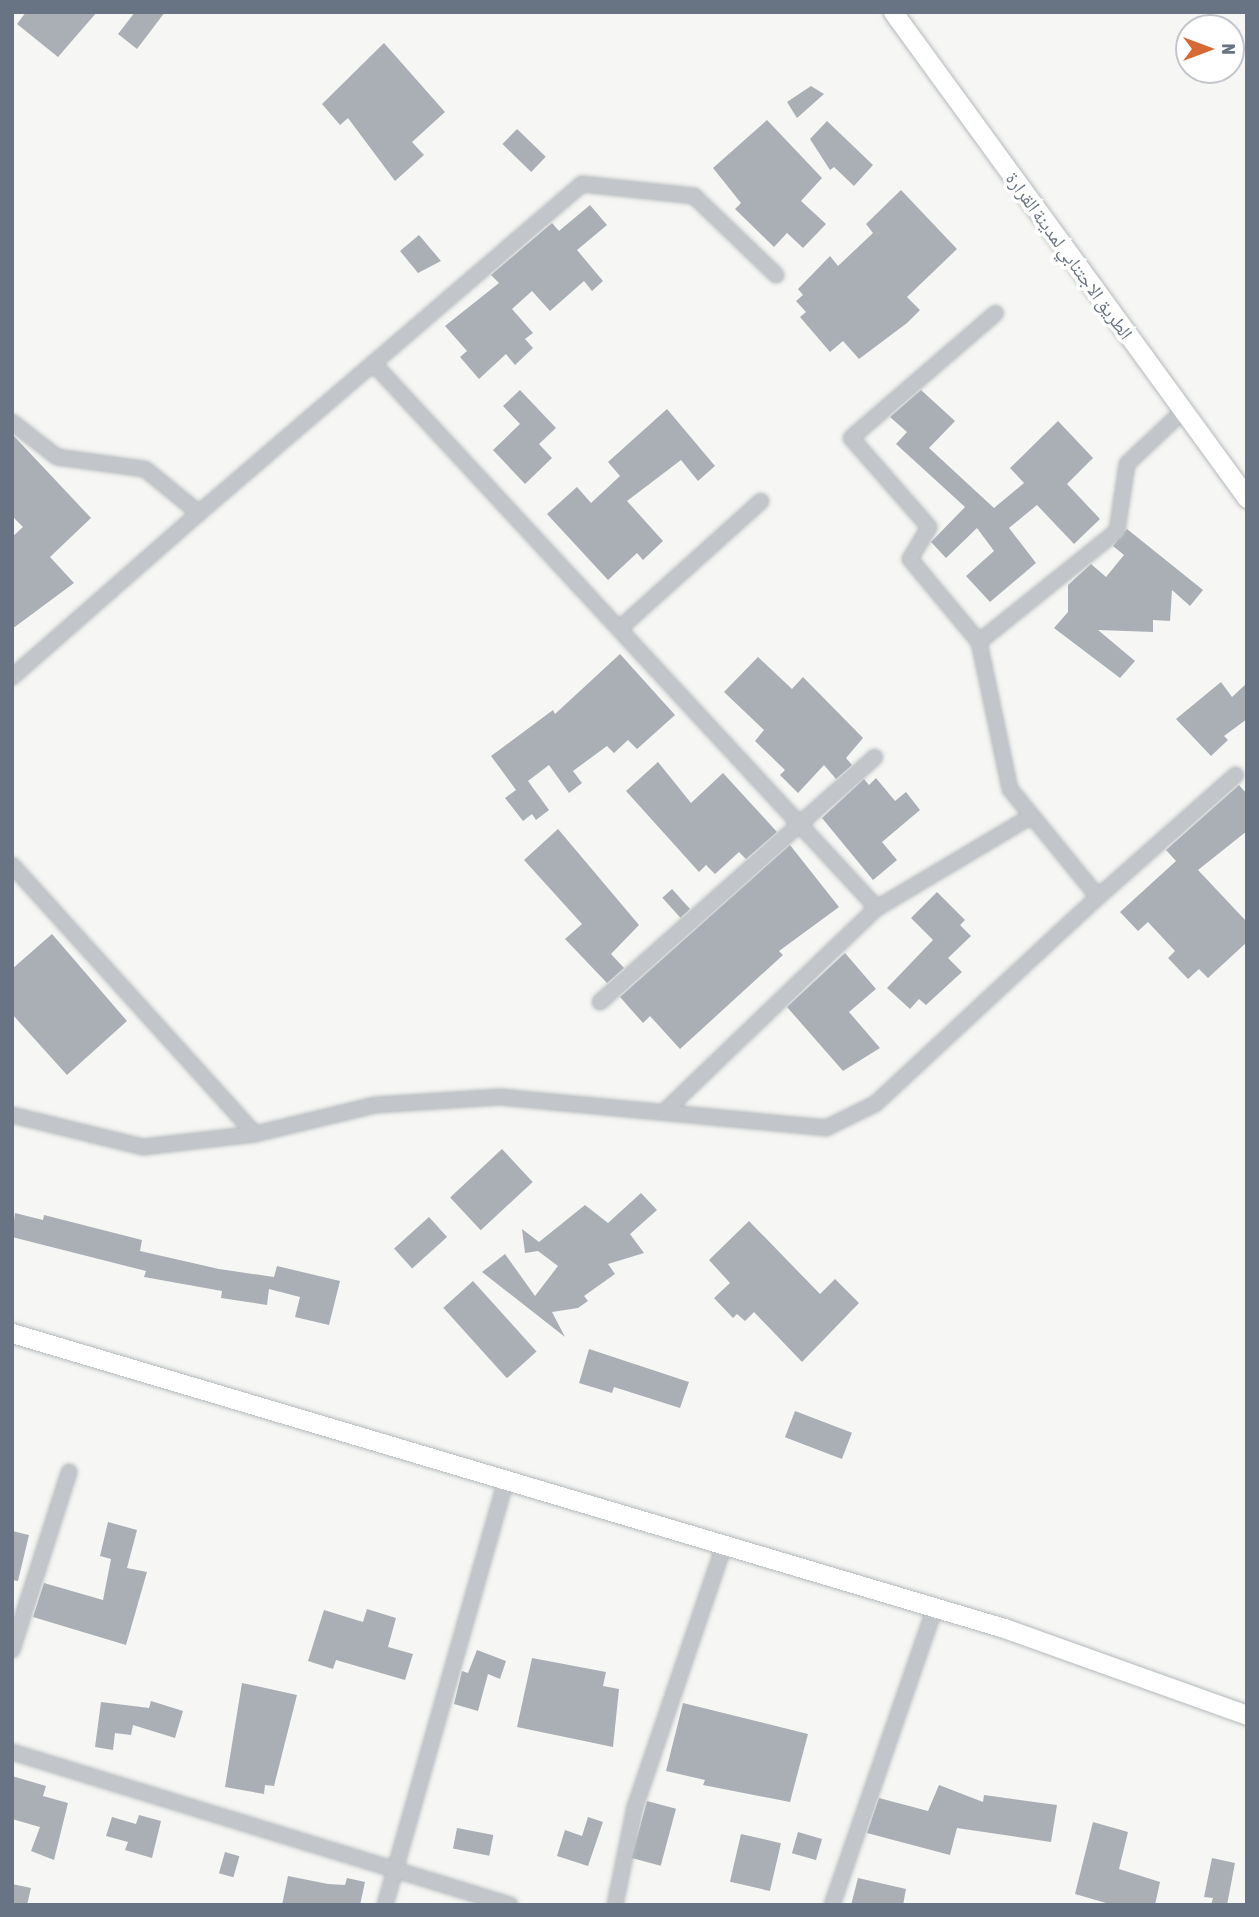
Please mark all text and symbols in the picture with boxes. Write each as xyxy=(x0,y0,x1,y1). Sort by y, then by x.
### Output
north arrow xyxy=(1175,14,1245,84)
text: N xyxy=(1218,43,1240,55)
street label: الطريق الاجتنابي لمدينة القرارة xyxy=(1001,168,1137,344)

